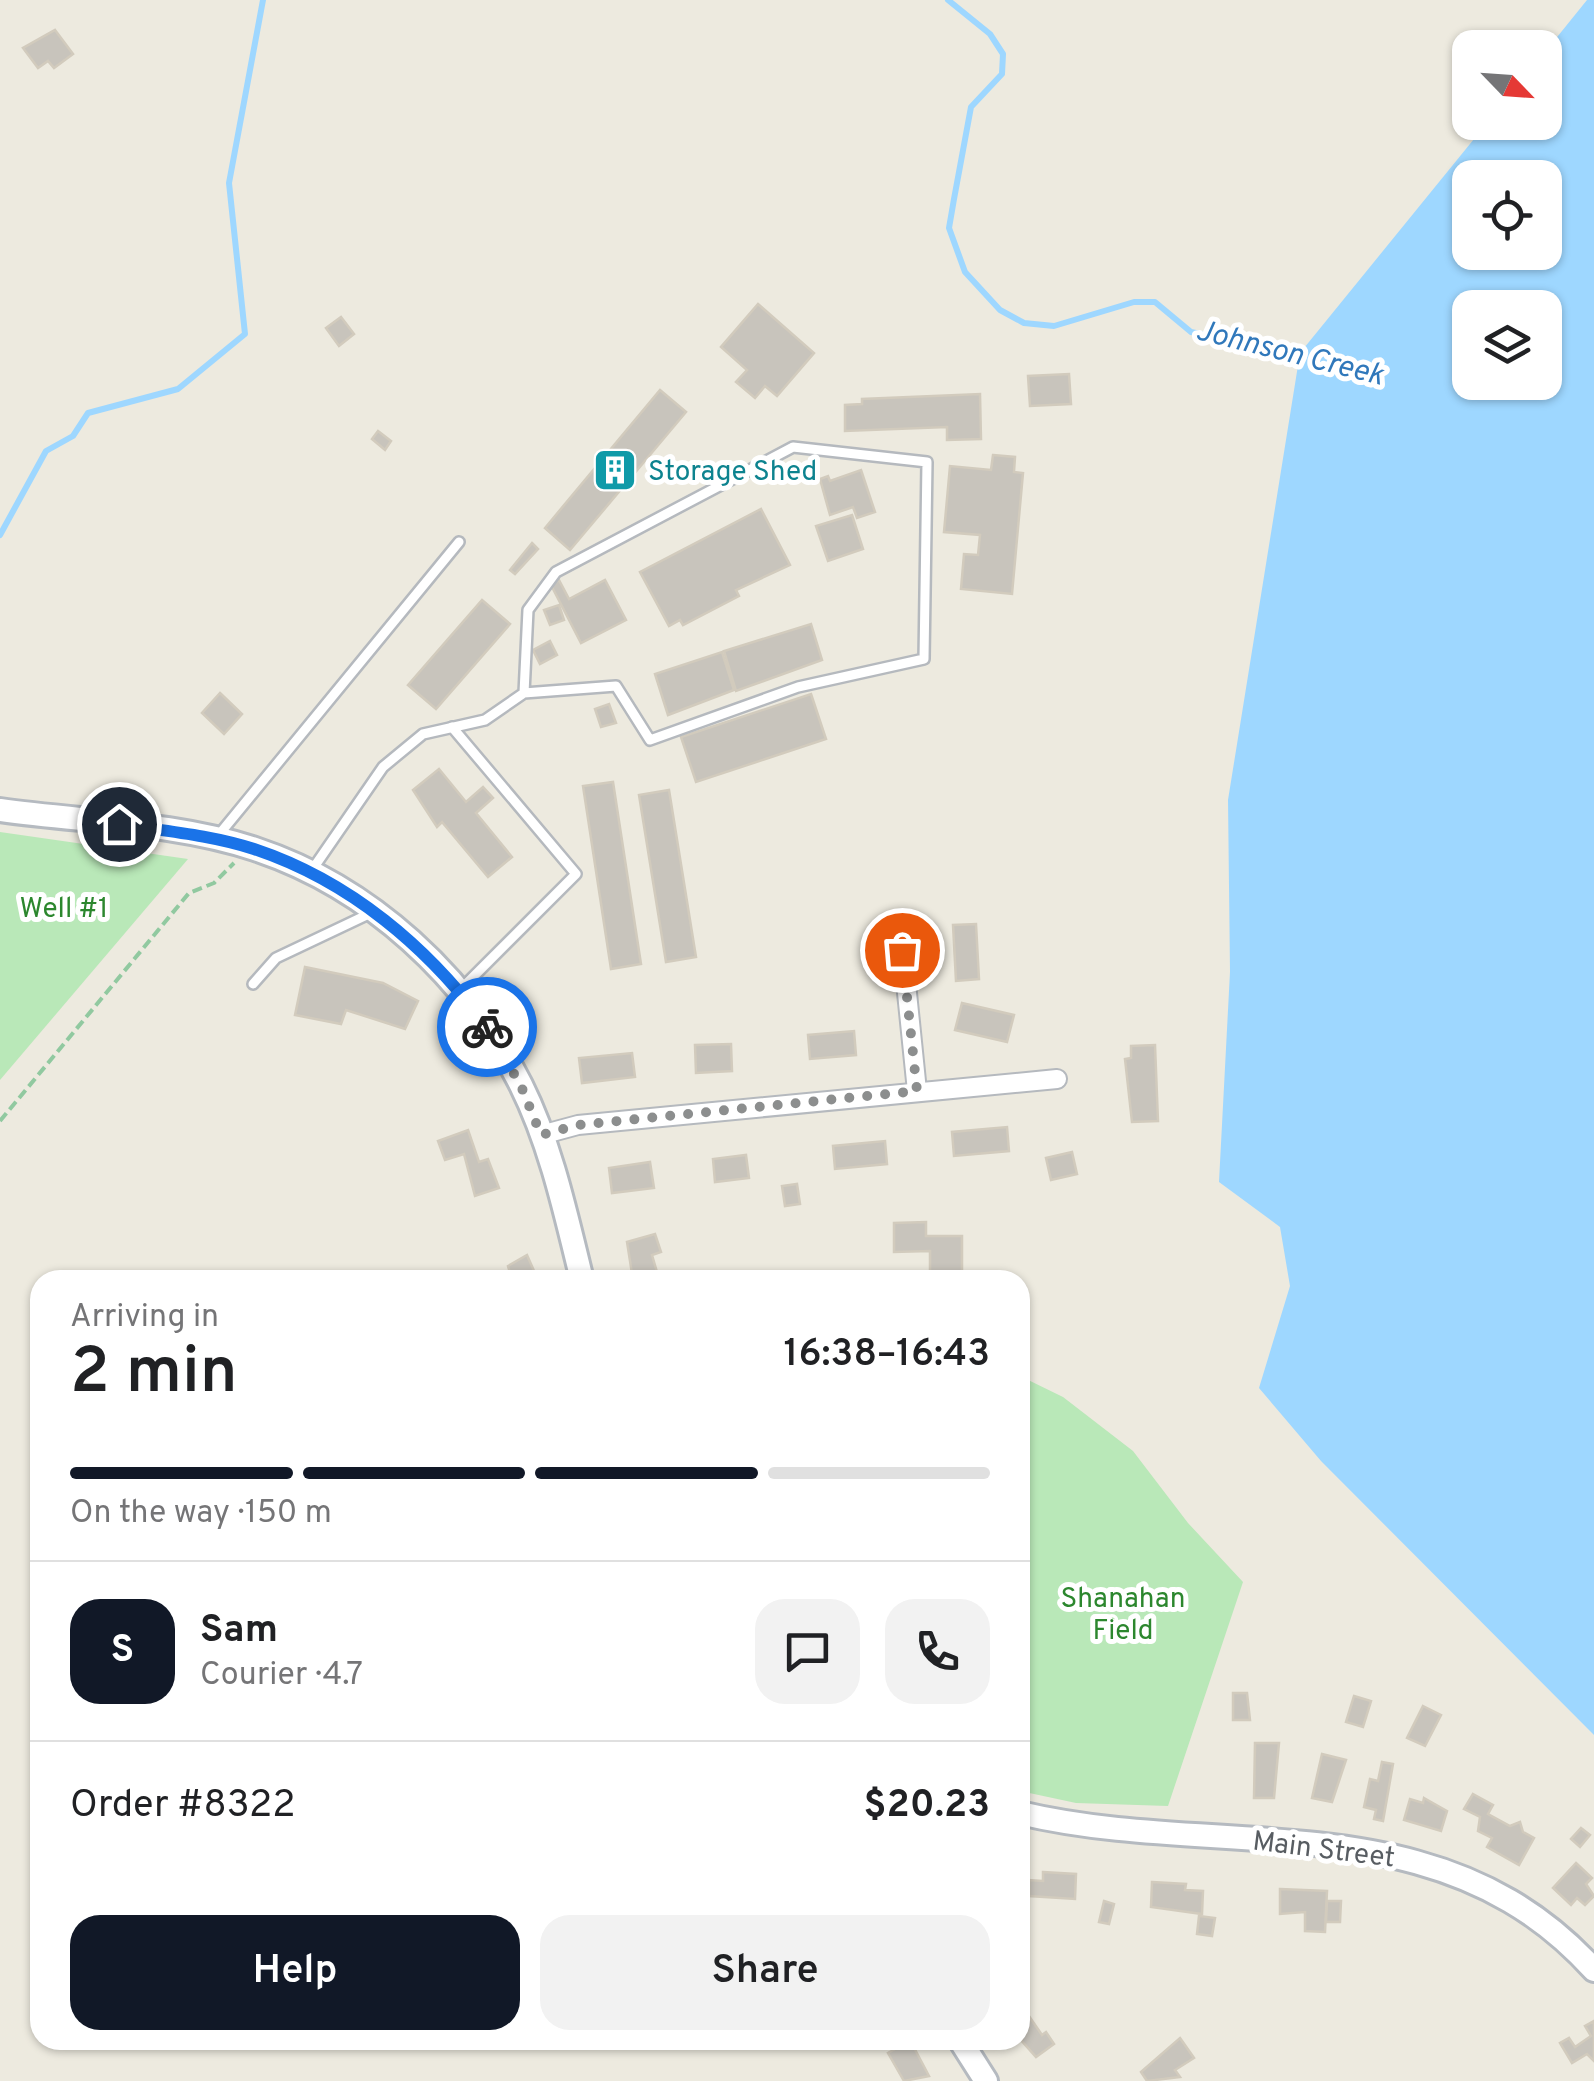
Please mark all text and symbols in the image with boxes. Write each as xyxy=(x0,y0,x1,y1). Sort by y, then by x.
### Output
north arrow xyxy=(1452,30,1562,140)
map controls xyxy=(1452,30,1562,400)
button: locate xyxy=(1452,160,1562,270)
button: layers xyxy=(1452,290,1562,400)
water label: Johnson Creek xyxy=(1192,313,1388,396)
building icon: Storage Shed xyxy=(592,447,638,493)
place label: Storage Shed xyxy=(648,455,817,491)
pin xyxy=(77,782,162,867)
icon: home xyxy=(92,797,147,852)
park label: Well #1 xyxy=(20,892,108,928)
pin xyxy=(860,908,945,993)
icon: bag xyxy=(875,923,930,978)
courier xyxy=(437,977,537,1077)
icon: bike xyxy=(460,1000,515,1055)
text: Arriving in xyxy=(70,1298,219,1338)
text: 16:38–16:43 xyxy=(784,1331,990,1380)
text: 2 min xyxy=(70,1334,238,1416)
text: On the way · 150 m xyxy=(70,1494,332,1534)
park label: Shanahan Field xyxy=(1060,1582,1186,1650)
button: chat xyxy=(755,1599,860,1704)
button: phone xyxy=(885,1599,990,1704)
text: Sam xyxy=(200,1607,278,1656)
text: S xyxy=(111,1627,134,1676)
text: Courier · 4.7 xyxy=(200,1656,363,1696)
text: Order #8322 xyxy=(70,1782,295,1831)
text: $20.23 xyxy=(864,1782,990,1831)
street label: Main Street xyxy=(1250,1824,1397,1878)
button: Help xyxy=(70,1915,520,2030)
button: Share xyxy=(540,1915,990,2030)

